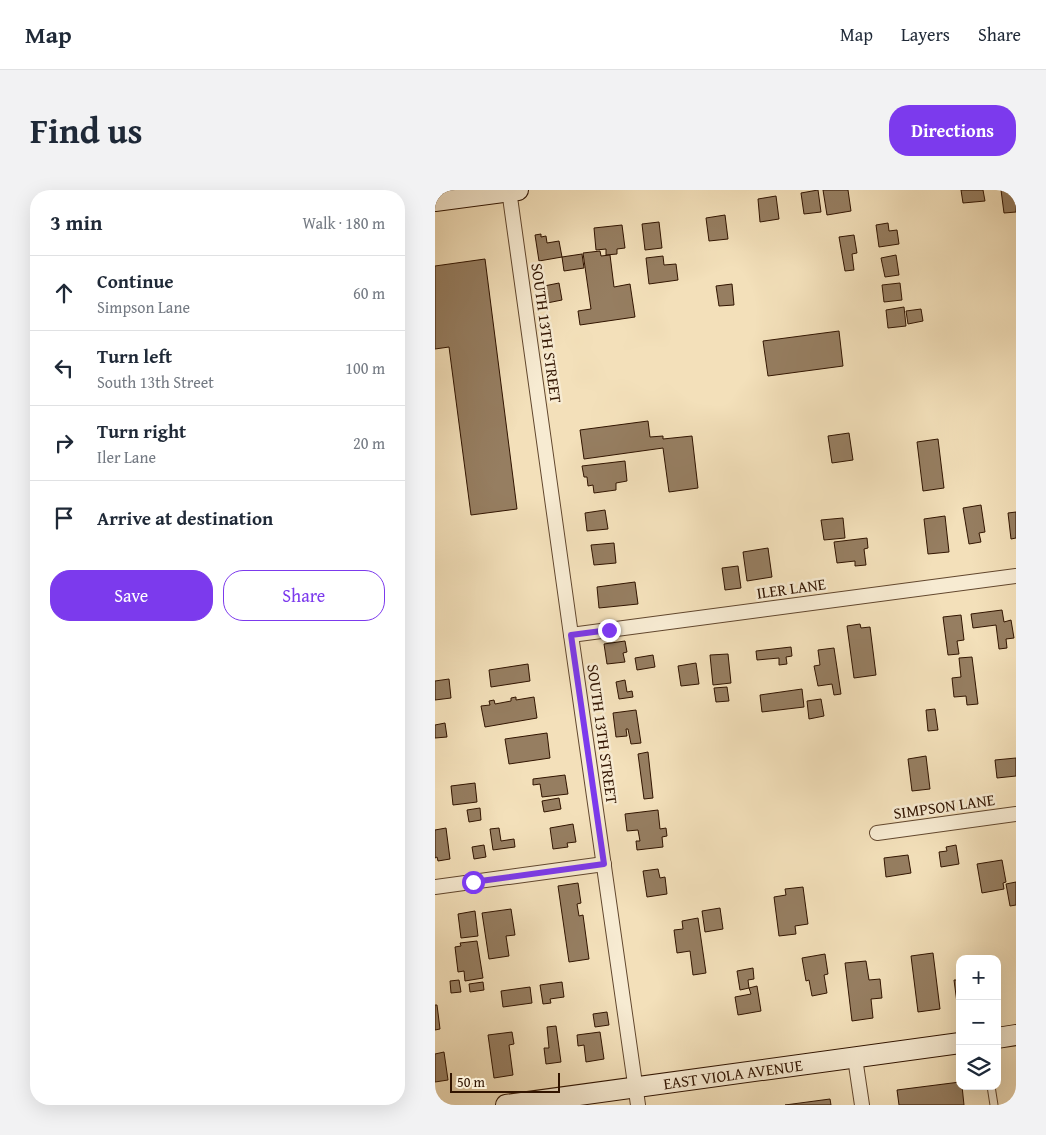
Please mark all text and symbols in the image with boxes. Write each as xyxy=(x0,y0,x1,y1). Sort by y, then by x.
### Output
text: Map xyxy=(25,17,72,52)
text: Map xyxy=(840,21,873,48)
text: Layers xyxy=(901,21,950,48)
text: Share xyxy=(978,21,1021,48)
text: Find us xyxy=(30,105,143,156)
button: Directions xyxy=(889,105,1016,156)
text: 3 min xyxy=(50,207,102,238)
text: Walk · 180 m xyxy=(302,211,385,235)
street label: SOUTH 13TH STREET xyxy=(525,262,569,404)
text: Continue xyxy=(97,267,174,295)
icon: ahead xyxy=(50,279,78,307)
text: 60 m xyxy=(353,281,385,305)
text: Simpson Lane xyxy=(97,295,190,319)
text: Turn left xyxy=(97,342,172,370)
icon: left xyxy=(50,354,78,382)
text: 100 m xyxy=(345,356,385,380)
text: South 13th Street xyxy=(97,370,214,394)
text: Turn right xyxy=(97,417,186,445)
icon: right xyxy=(50,429,78,457)
text: 20 m xyxy=(353,431,385,455)
text: Iler Lane xyxy=(97,445,156,469)
icon: arrive xyxy=(50,504,78,532)
text: Arrive at destination xyxy=(97,504,273,532)
button: Save xyxy=(50,570,213,621)
button: Share xyxy=(223,570,385,621)
street label: ILER LANE xyxy=(755,571,827,605)
route end xyxy=(598,619,621,642)
street label: SOUTH 13TH STREET xyxy=(581,663,625,805)
street label: SIMPSON LANE xyxy=(892,787,996,825)
route start xyxy=(462,871,485,894)
map controls xyxy=(956,955,1001,1090)
button: + xyxy=(956,955,1001,1000)
button: − xyxy=(956,1000,1001,1045)
button: layers xyxy=(956,1045,1001,1090)
street label: EAST VIOLA AVENUE xyxy=(662,1053,804,1095)
scale bar xyxy=(450,1070,560,1093)
text: 50 m xyxy=(457,1072,485,1092)

